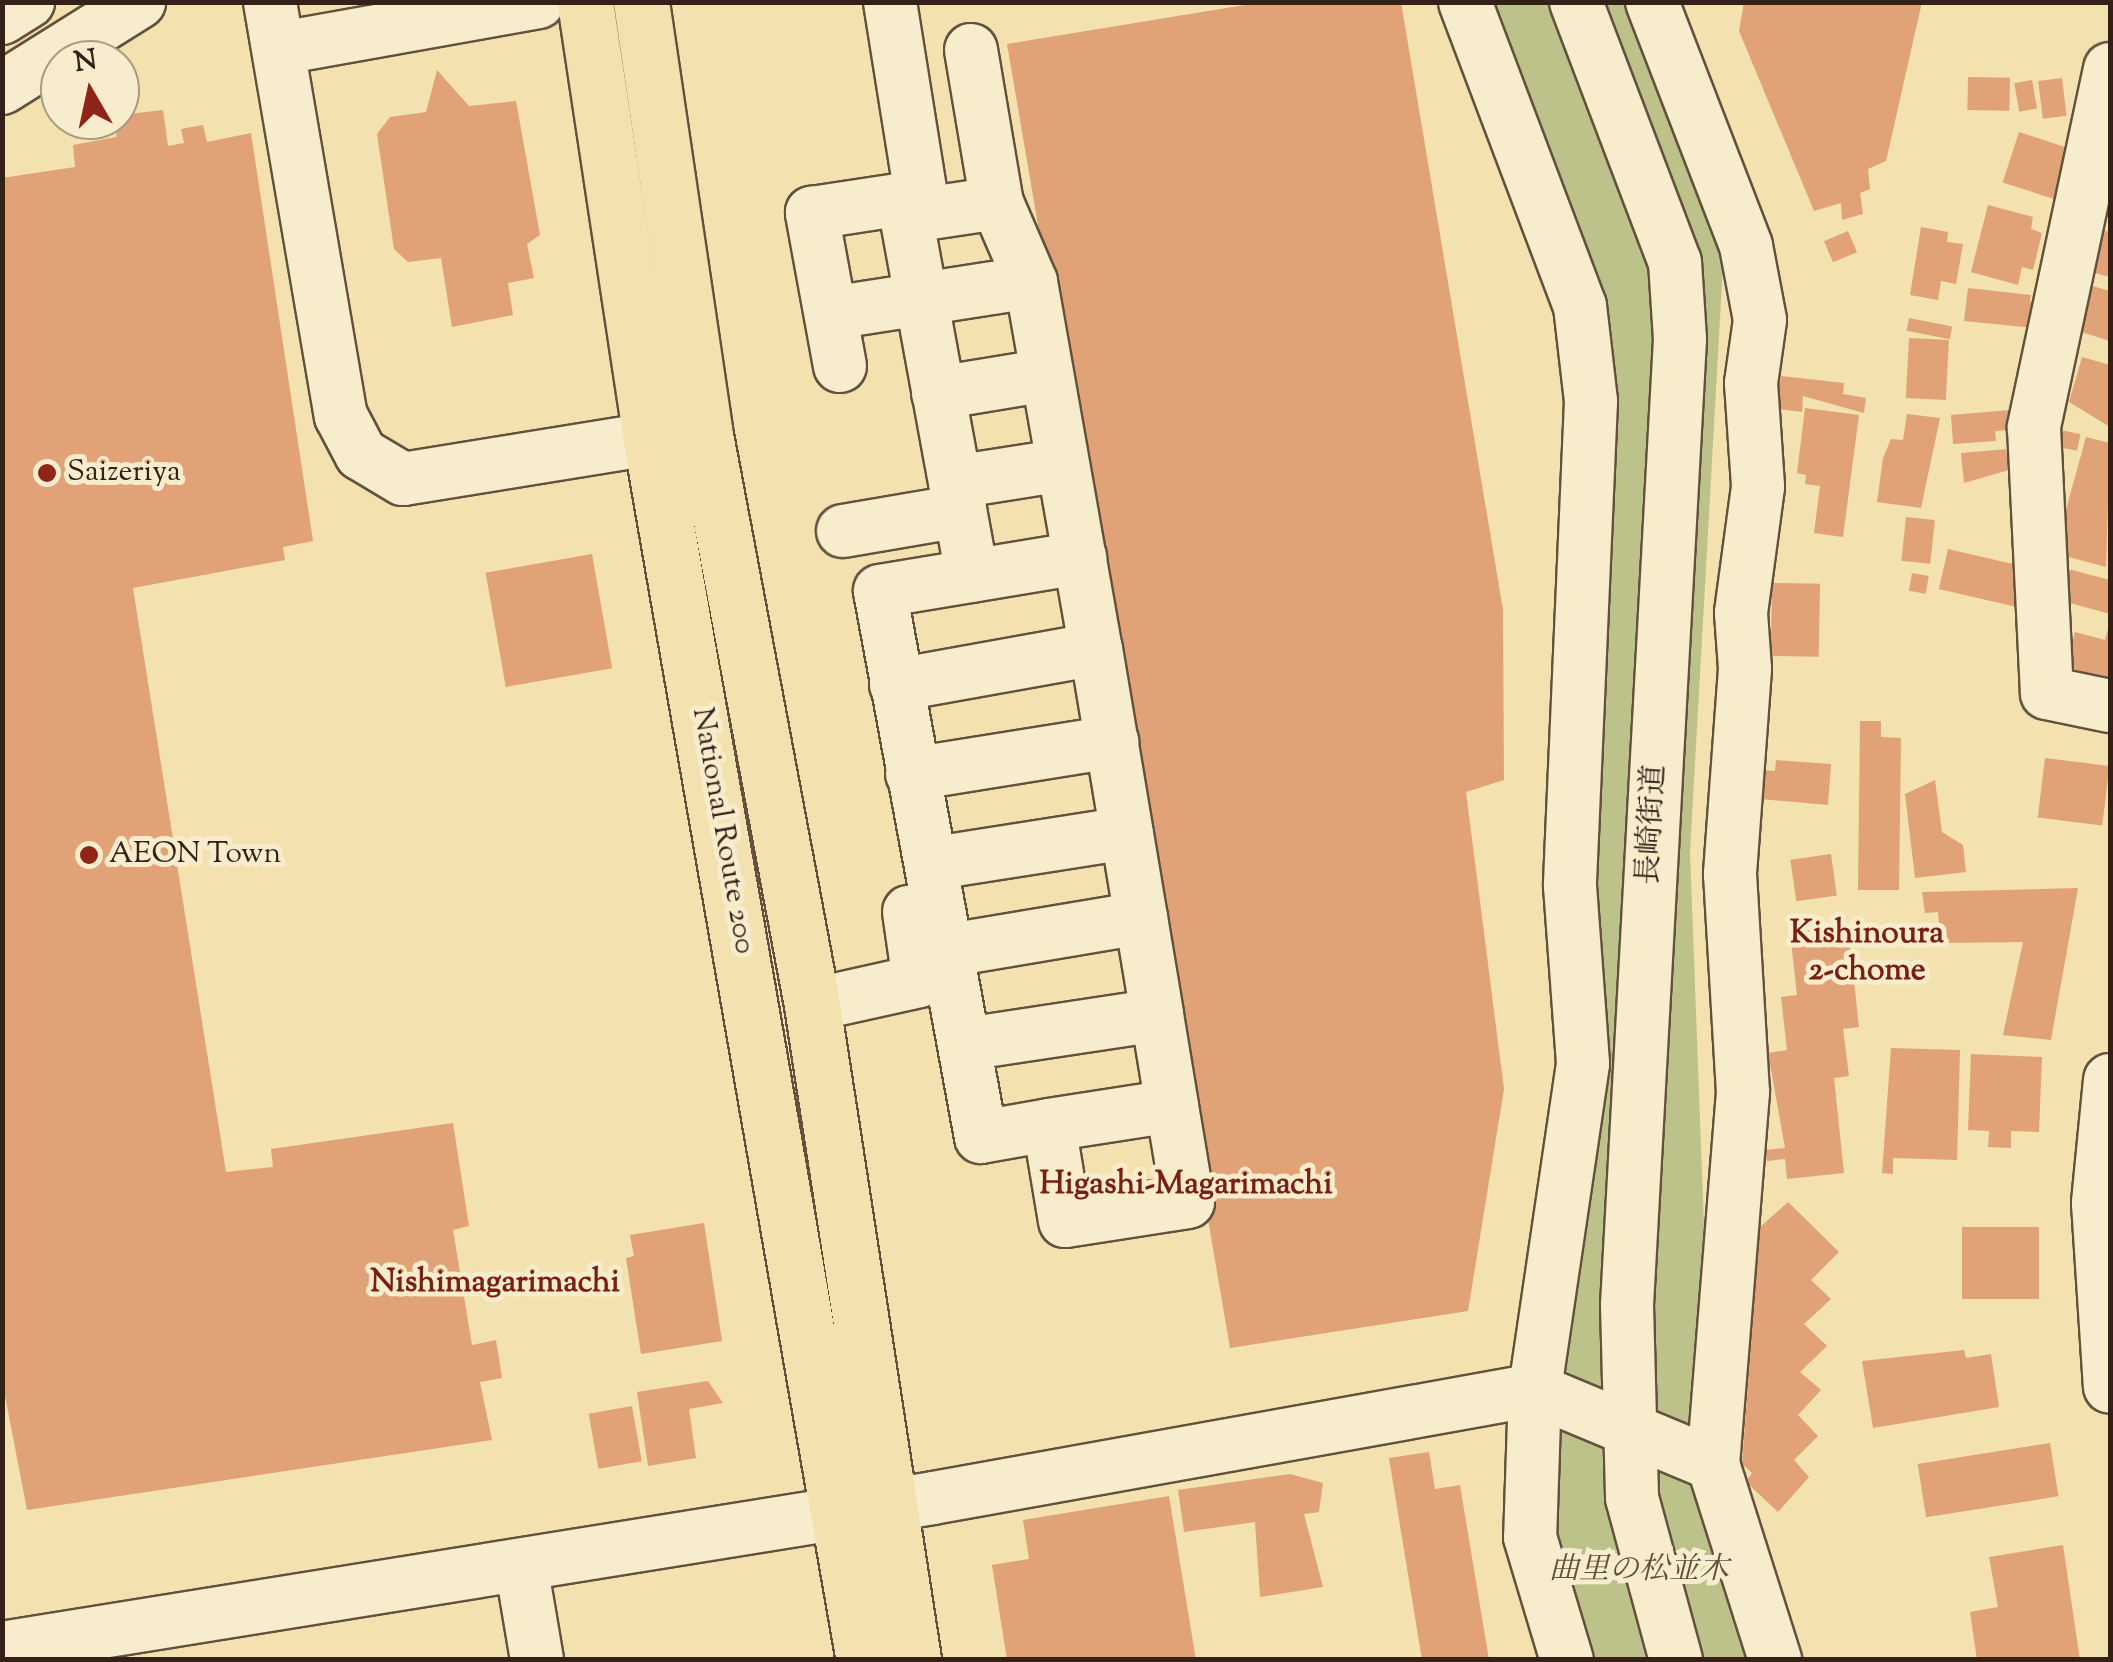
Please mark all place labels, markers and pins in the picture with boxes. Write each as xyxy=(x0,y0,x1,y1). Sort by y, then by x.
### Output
place label: Saizeriya xyxy=(67,455,181,491)
marker: Saizeriya xyxy=(36,462,58,484)
place label: AEON Town xyxy=(109,837,281,873)
marker: AEON Town xyxy=(78,844,100,866)

